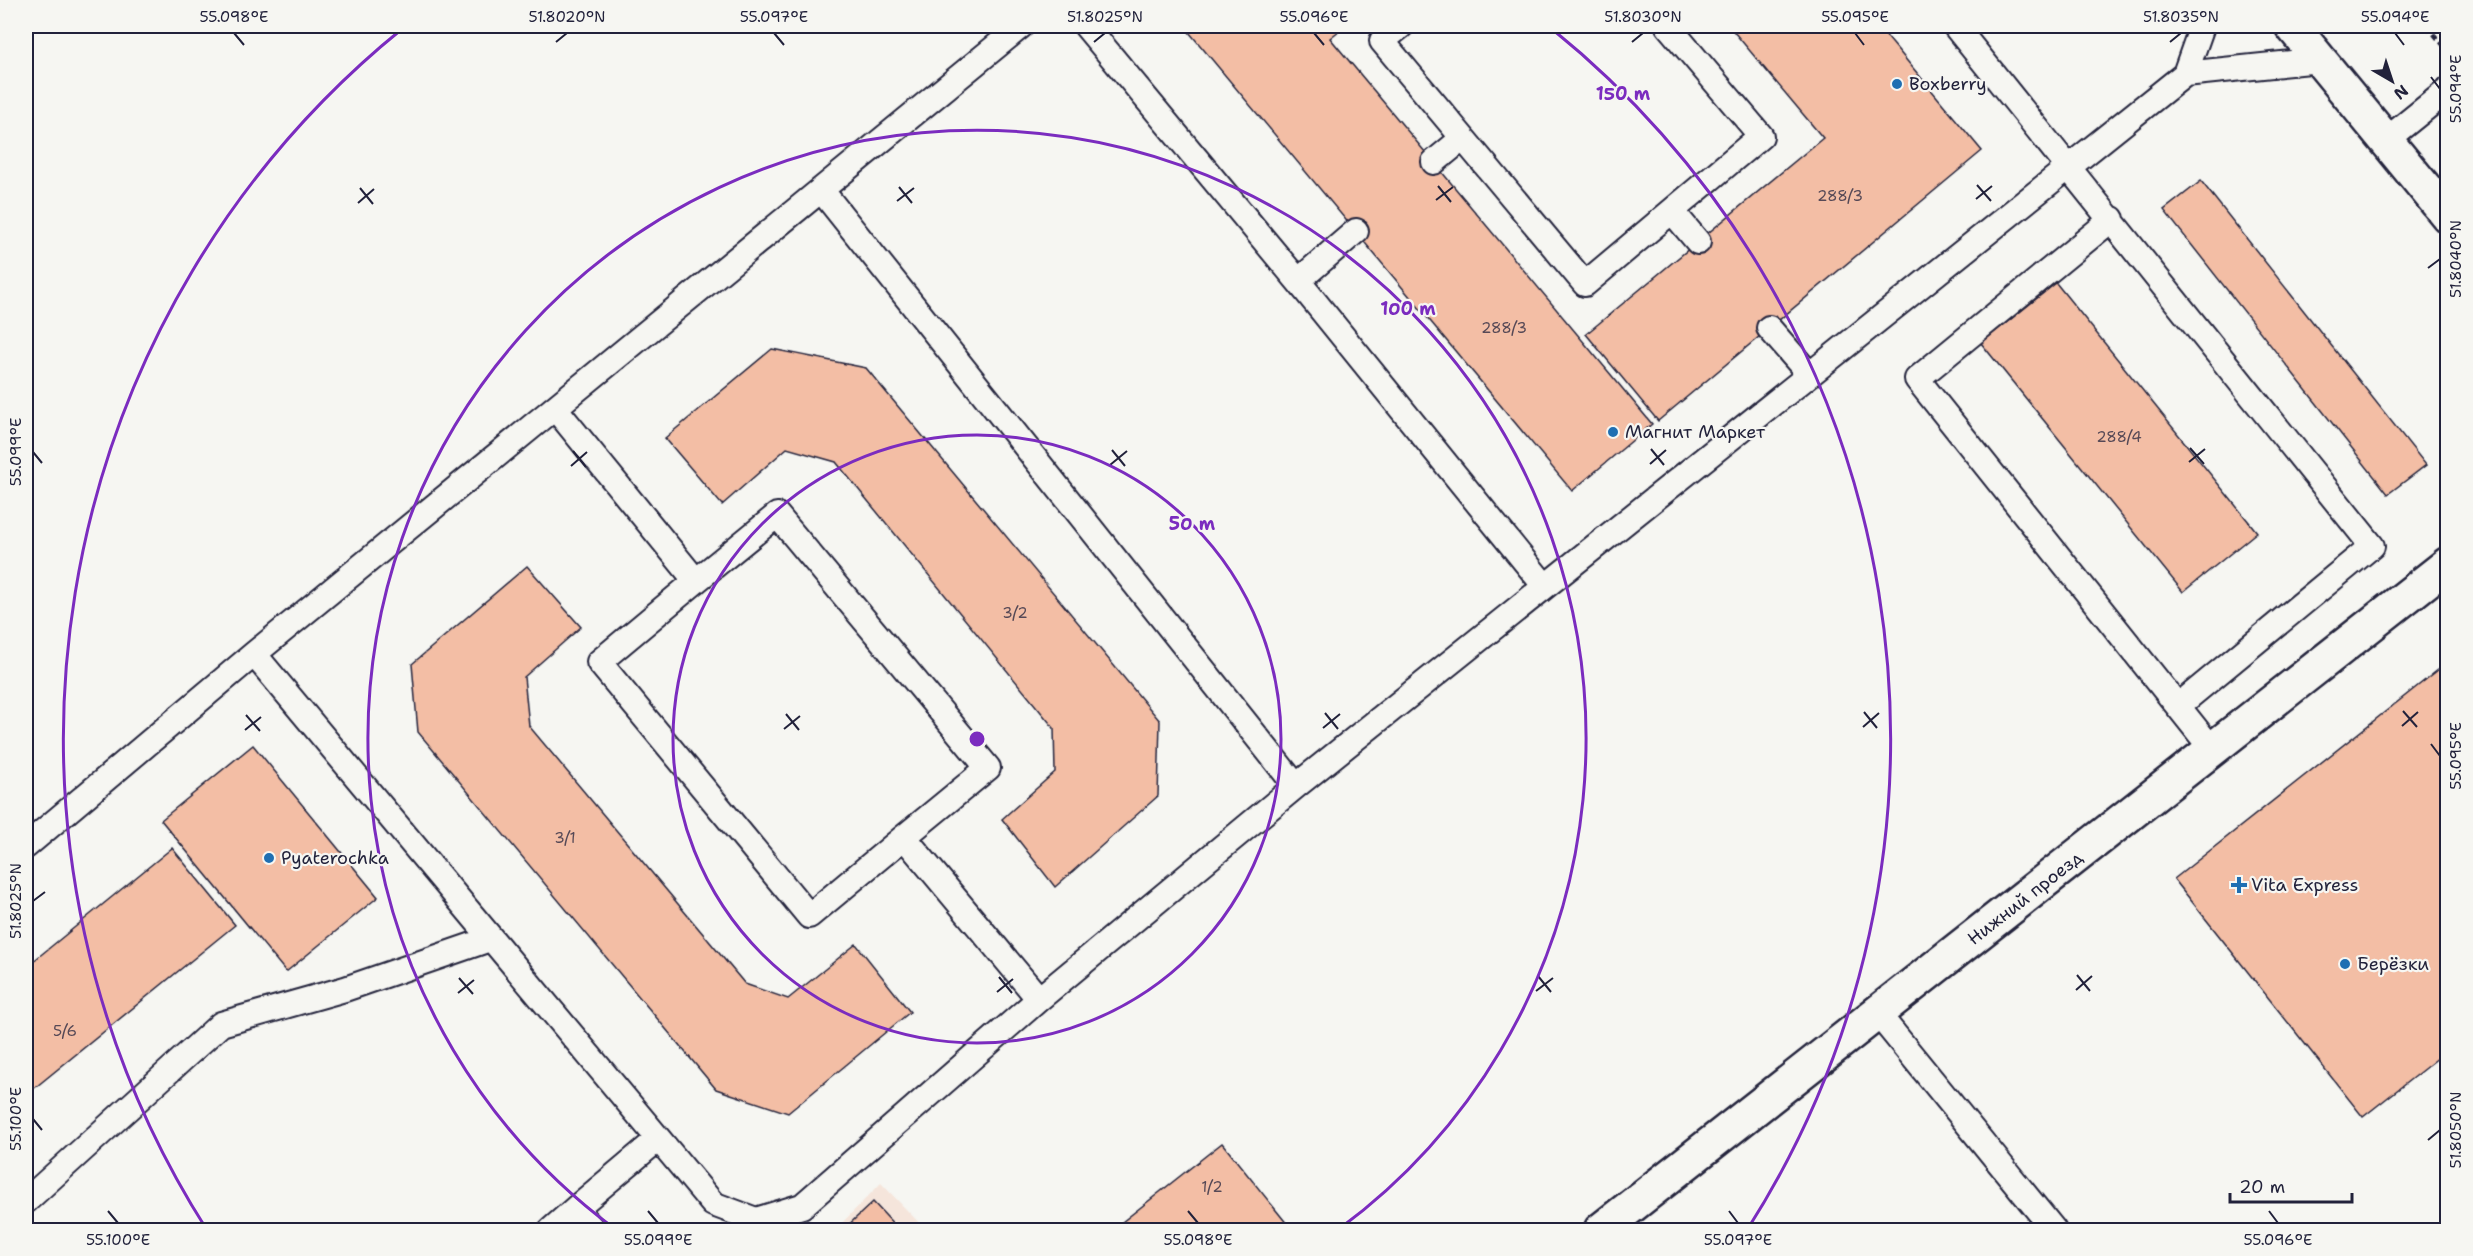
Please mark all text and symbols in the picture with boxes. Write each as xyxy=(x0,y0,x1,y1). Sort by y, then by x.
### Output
text: 55.098°E xyxy=(200,7,268,27)
text: 51.8020°N xyxy=(528,7,606,27)
text: 55.097°E xyxy=(740,7,808,27)
text: 51.8025°N xyxy=(1067,7,1143,27)
text: 55.096°E xyxy=(1280,7,1348,27)
text: 51.8030°N xyxy=(1604,7,1682,27)
text: 55.095°E xyxy=(1821,7,1889,27)
text: 51.8035°N xyxy=(2143,7,2219,27)
text: 55.094°E xyxy=(2361,7,2429,27)
north arrow xyxy=(2362,51,2422,111)
text: 55.094°E xyxy=(2446,55,2466,123)
place label: Boxberry xyxy=(1909,72,1987,96)
marker: Boxberry xyxy=(1890,77,1904,91)
text: N xyxy=(2390,80,2413,104)
text: 150 m xyxy=(1596,82,1651,106)
house number: 288/3 xyxy=(1817,186,1863,206)
text: 51.8040°N xyxy=(2446,220,2466,298)
text: 100 m xyxy=(1380,297,1436,321)
house number: 288/3 xyxy=(1481,318,1527,338)
text: 55.099°E xyxy=(6,418,26,486)
place label: Магнит Маркет xyxy=(1625,420,1766,444)
marker: Магнит Маркет xyxy=(1606,425,1620,439)
house number: 288/4 xyxy=(2096,427,2142,447)
text: 50 m xyxy=(1169,512,1216,536)
house number: 3/2 xyxy=(1002,603,1028,623)
text: 55.095°E xyxy=(2446,722,2466,790)
centre of rings xyxy=(967,729,987,749)
house number: 3/1 xyxy=(554,828,576,848)
street label: Нижний проезд xyxy=(1962,845,2088,951)
place label: Pyaterochka xyxy=(281,846,389,870)
marker: Pyaterochka xyxy=(262,851,276,865)
text: 51.8025°N xyxy=(6,863,26,939)
place label: Vita Express xyxy=(2251,873,2358,897)
marker: Vita Express xyxy=(2232,878,2246,892)
place label: Берёзки xyxy=(2357,952,2429,976)
marker: Берёзки xyxy=(2338,957,2352,971)
house number: 5/6 xyxy=(53,1021,77,1041)
text: 55.100°E xyxy=(6,1087,26,1151)
text: 51.8050°N xyxy=(2446,1092,2466,1168)
scale bar xyxy=(2230,1166,2352,1204)
text: 20 m xyxy=(2239,1175,2285,1199)
house number: 1/2 xyxy=(1201,1177,1223,1197)
text: 55.100°E xyxy=(86,1230,150,1250)
text: 55.099°E xyxy=(624,1230,692,1250)
text: 55.098°E xyxy=(1164,1230,1232,1250)
text: 55.097°E xyxy=(1704,1230,1772,1250)
text: 55.096°E xyxy=(2244,1230,2312,1250)

